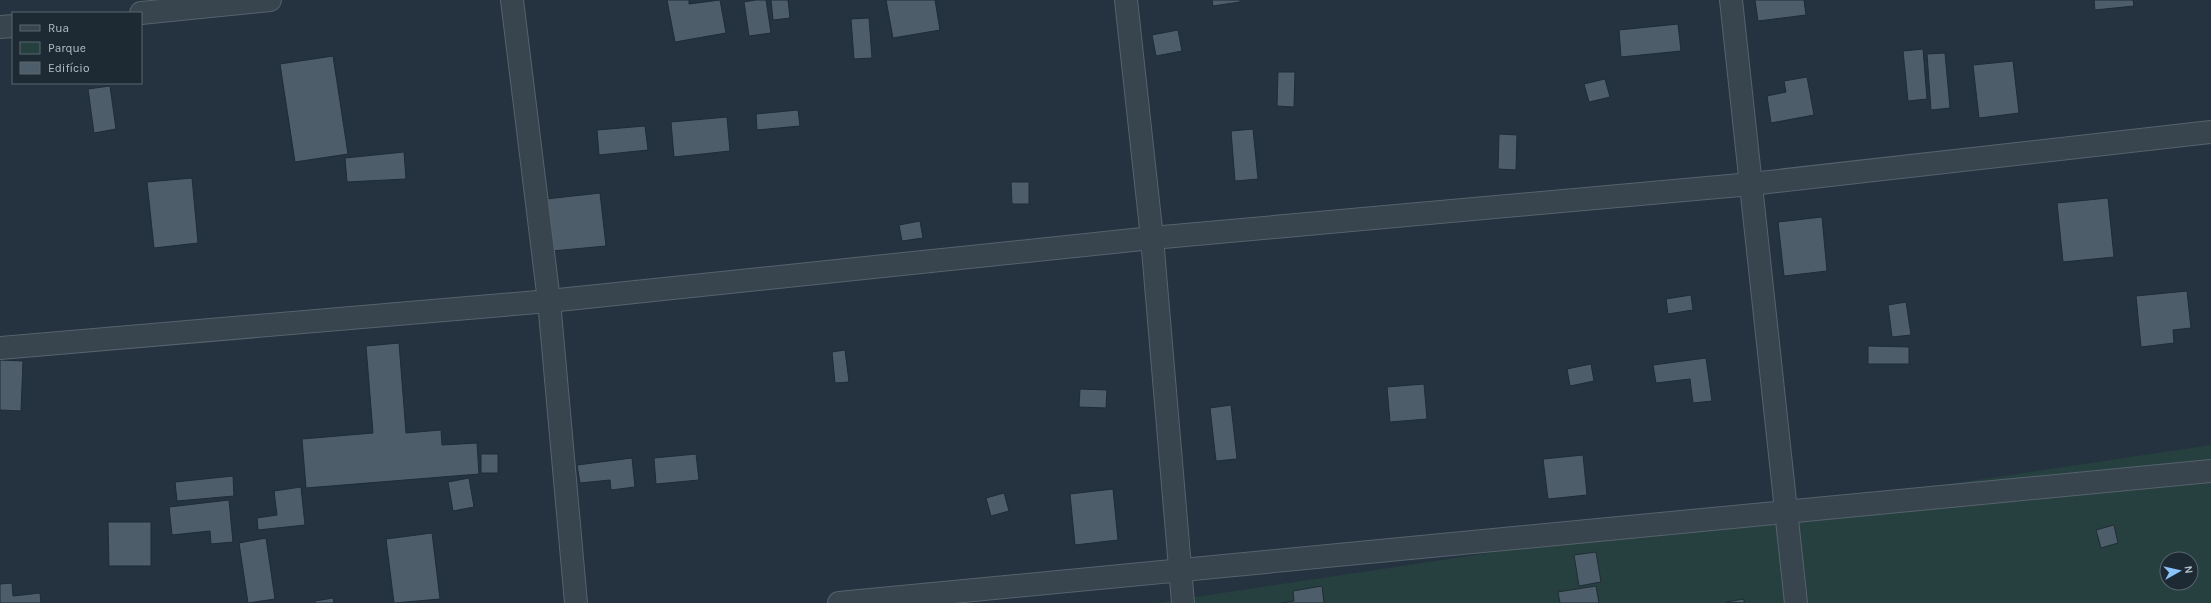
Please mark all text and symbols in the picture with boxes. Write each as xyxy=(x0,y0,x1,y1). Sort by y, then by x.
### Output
legend xyxy=(12,12,142,84)
text: Rua xyxy=(48,21,69,35)
text: Parque xyxy=(48,41,86,55)
text: Edifício xyxy=(48,61,89,75)
north arrow xyxy=(2159,551,2199,591)
text: N xyxy=(2181,565,2195,574)

